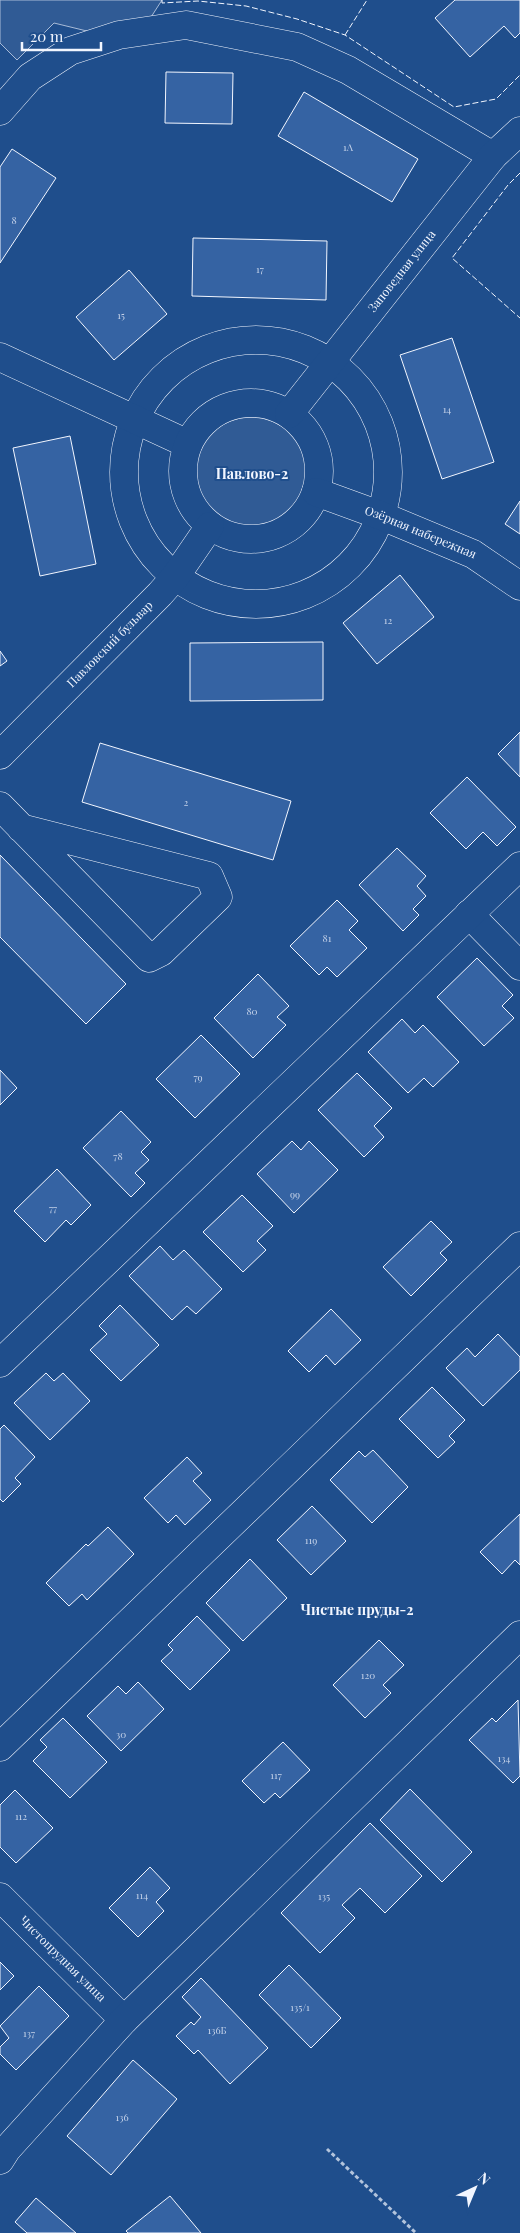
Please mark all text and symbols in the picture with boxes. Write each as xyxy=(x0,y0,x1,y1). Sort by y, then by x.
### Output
scale bar xyxy=(22,20,101,52)
text: 20 m xyxy=(30,26,64,46)
house number: 1А xyxy=(343,140,354,154)
house number: 8 xyxy=(11,213,17,227)
street label: Заповедная улица xyxy=(364,226,438,315)
house number: 17 xyxy=(256,262,264,276)
house number: 15 xyxy=(117,308,125,322)
house number: 14 xyxy=(443,402,451,416)
district label: Павлово-2 xyxy=(216,464,288,483)
street label: Озёрная набережная xyxy=(363,501,480,562)
street label: Павловский бульвар xyxy=(63,597,156,690)
house number: 12 xyxy=(384,613,392,627)
house number: 2 xyxy=(184,795,189,809)
house number: 81 xyxy=(323,931,332,945)
house number: 80 xyxy=(246,1004,258,1018)
house number: 79 xyxy=(193,1070,203,1084)
house number: 78 xyxy=(113,1149,123,1163)
house number: 99 xyxy=(290,1187,300,1201)
house number: 77 xyxy=(49,1201,57,1215)
house number: 119 xyxy=(305,1533,317,1547)
district label: Чистые пруды-2 xyxy=(301,1600,413,1619)
house number: 120 xyxy=(361,1668,375,1682)
house number: 30 xyxy=(116,1727,126,1741)
house number: 134 xyxy=(498,1751,511,1765)
house number: 117 xyxy=(270,1768,282,1782)
house number: 112 xyxy=(15,1809,27,1823)
house number: 114 xyxy=(136,1888,148,1902)
house number: 135 xyxy=(318,1889,330,1903)
street label: Чистопрудная улица xyxy=(17,1912,110,2005)
house number: 135/1 xyxy=(290,2000,310,2014)
house number: 136Б xyxy=(207,2023,227,2037)
house number: 137 xyxy=(23,2026,35,2040)
house number: 136 xyxy=(115,2110,129,2124)
north arrow xyxy=(450,2163,500,2213)
text: N xyxy=(474,2168,495,2189)

